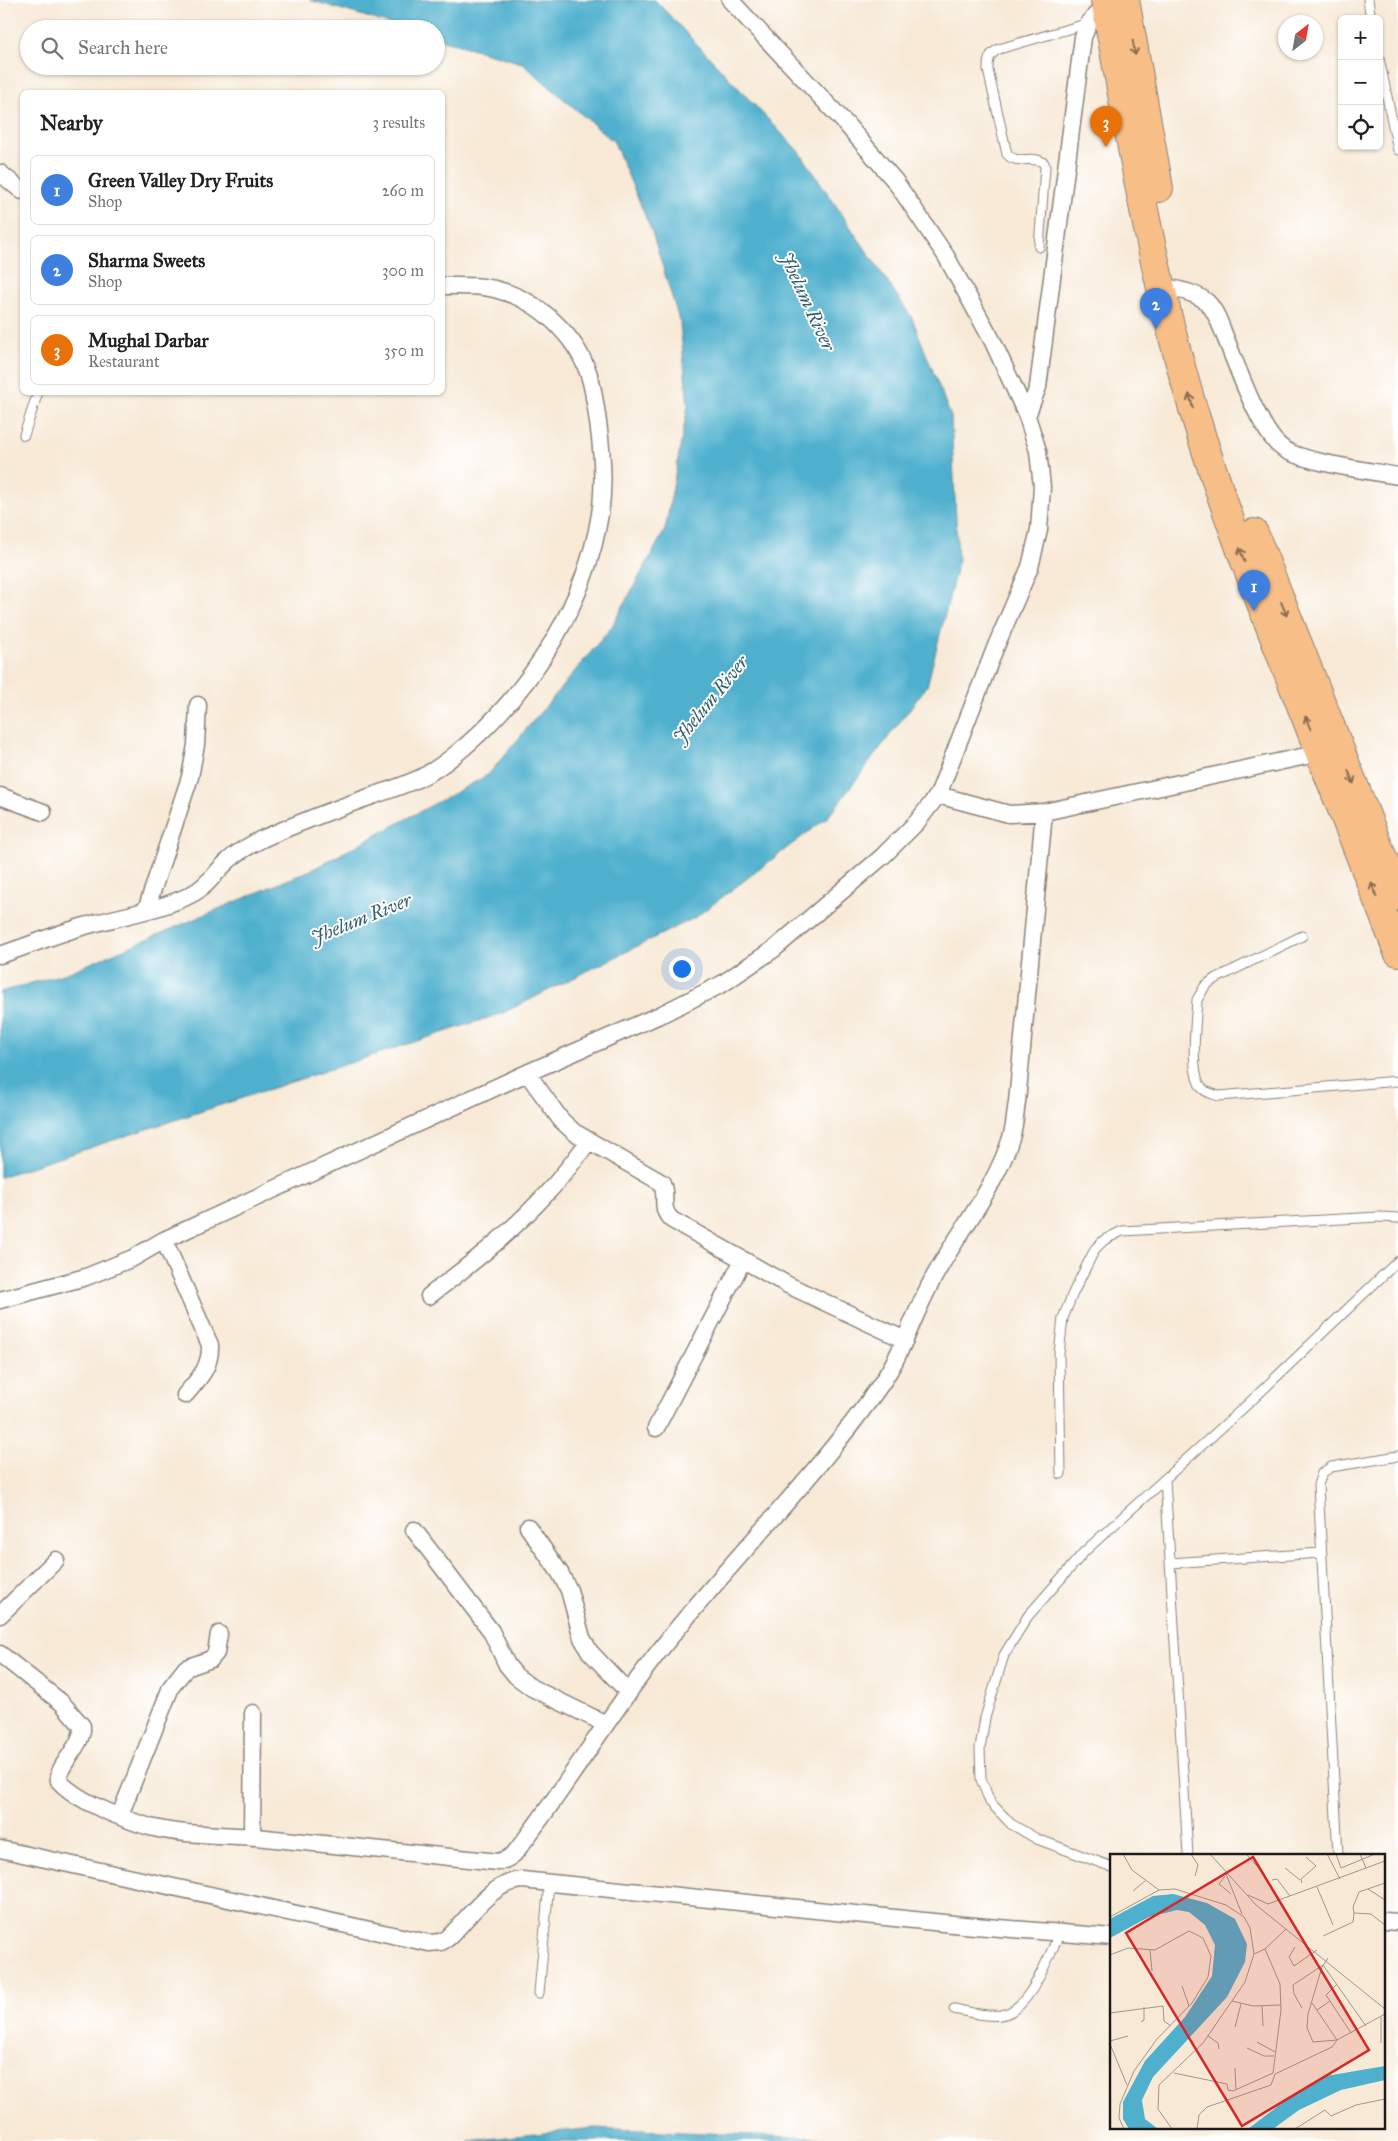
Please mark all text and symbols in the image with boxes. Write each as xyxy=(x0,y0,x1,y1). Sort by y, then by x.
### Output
north arrow xyxy=(1278,15,1323,60)
map controls xyxy=(1338,15,1383,150)
button: + xyxy=(1338,15,1383,60)
search box xyxy=(20,20,445,75)
icon: search xyxy=(38,34,66,62)
text: Search here xyxy=(78,36,168,59)
one-way arrow xyxy=(1130,40,1140,56)
button: − xyxy=(1338,60,1383,105)
button: locate xyxy=(1338,105,1383,150)
pin: 3 xyxy=(1090,106,1122,147)
text: Nearby xyxy=(40,110,103,136)
text: 3 results xyxy=(372,113,425,132)
text: Green Valley Dry Fruits xyxy=(88,169,273,192)
text: 1 xyxy=(54,181,60,200)
text: 260 m xyxy=(382,181,424,200)
text: Shop xyxy=(88,192,122,211)
water label: Jhelum River xyxy=(774,247,841,355)
text: Sharma Sweets xyxy=(88,249,205,272)
text: 2 xyxy=(53,261,61,280)
text: 300 m xyxy=(382,261,424,280)
text: Shop xyxy=(88,272,122,291)
pin: 2 xyxy=(1140,288,1172,329)
text: Mughal Darbar xyxy=(88,329,209,352)
text: 3 xyxy=(54,341,60,360)
text: 350 m xyxy=(384,341,424,360)
text: Restaurant xyxy=(88,352,160,371)
one-way arrow xyxy=(1186,394,1195,410)
one-way arrow xyxy=(1237,548,1246,563)
pin: 1 xyxy=(1238,570,1270,611)
one-way arrow xyxy=(1280,601,1289,616)
water label: Jhelum River xyxy=(667,650,753,749)
one-way arrow xyxy=(1303,716,1312,731)
one-way arrow xyxy=(1347,768,1356,784)
one-way arrow xyxy=(1369,883,1378,898)
water label: Jhelum River xyxy=(307,887,416,949)
your location xyxy=(669,956,695,982)
inset map xyxy=(1110,1854,1386,2128)

